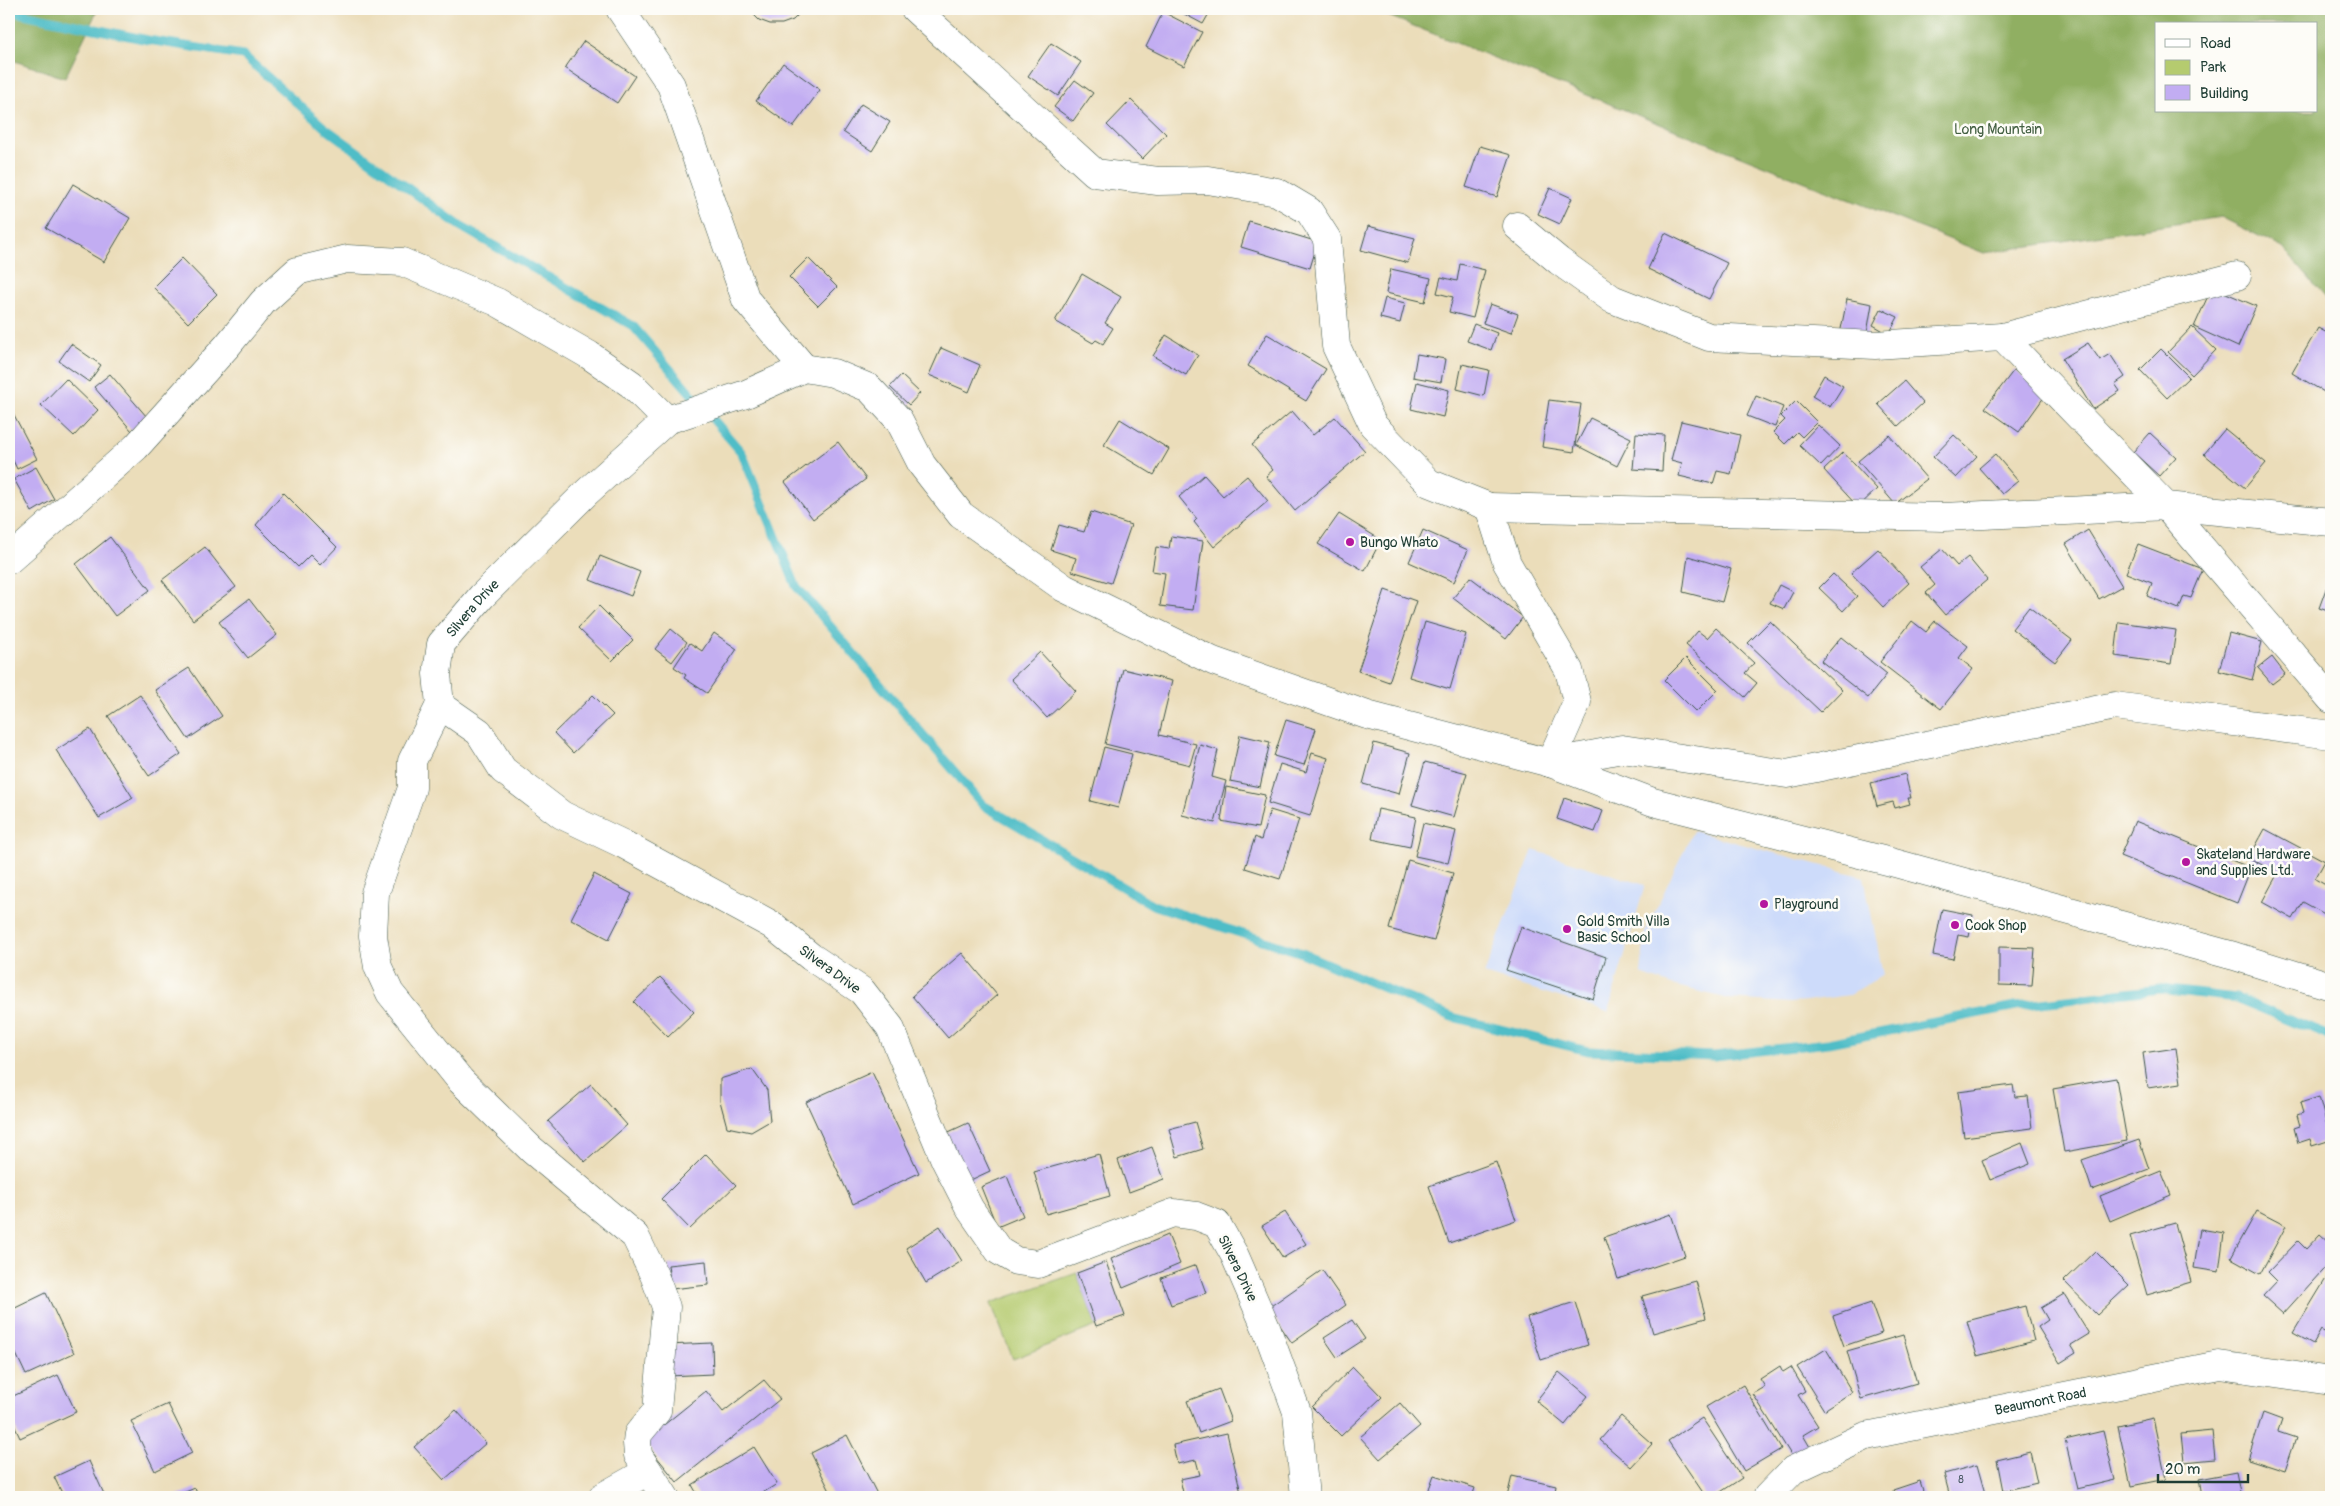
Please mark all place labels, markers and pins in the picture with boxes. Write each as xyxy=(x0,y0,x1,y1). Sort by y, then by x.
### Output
place label: Bungo Whato xyxy=(1360,534,1439,551)
marker: Bungo Whato xyxy=(1344,536,1356,548)
place label: Skateland Hardware and Supplies Ltd. xyxy=(2196,846,2311,879)
marker: Skateland Hardware and Supplies Ltd. xyxy=(2180,856,2192,868)
place label: Playground xyxy=(1774,896,1839,913)
marker: Playground xyxy=(1758,898,1770,910)
place label: Gold Smith Villa Basic School xyxy=(1577,913,1669,946)
place label: Cook Shop xyxy=(1965,917,2027,934)
marker: Cook Shop xyxy=(1949,919,1961,931)
marker: Gold Smith Villa Basic School xyxy=(1561,923,1573,935)

